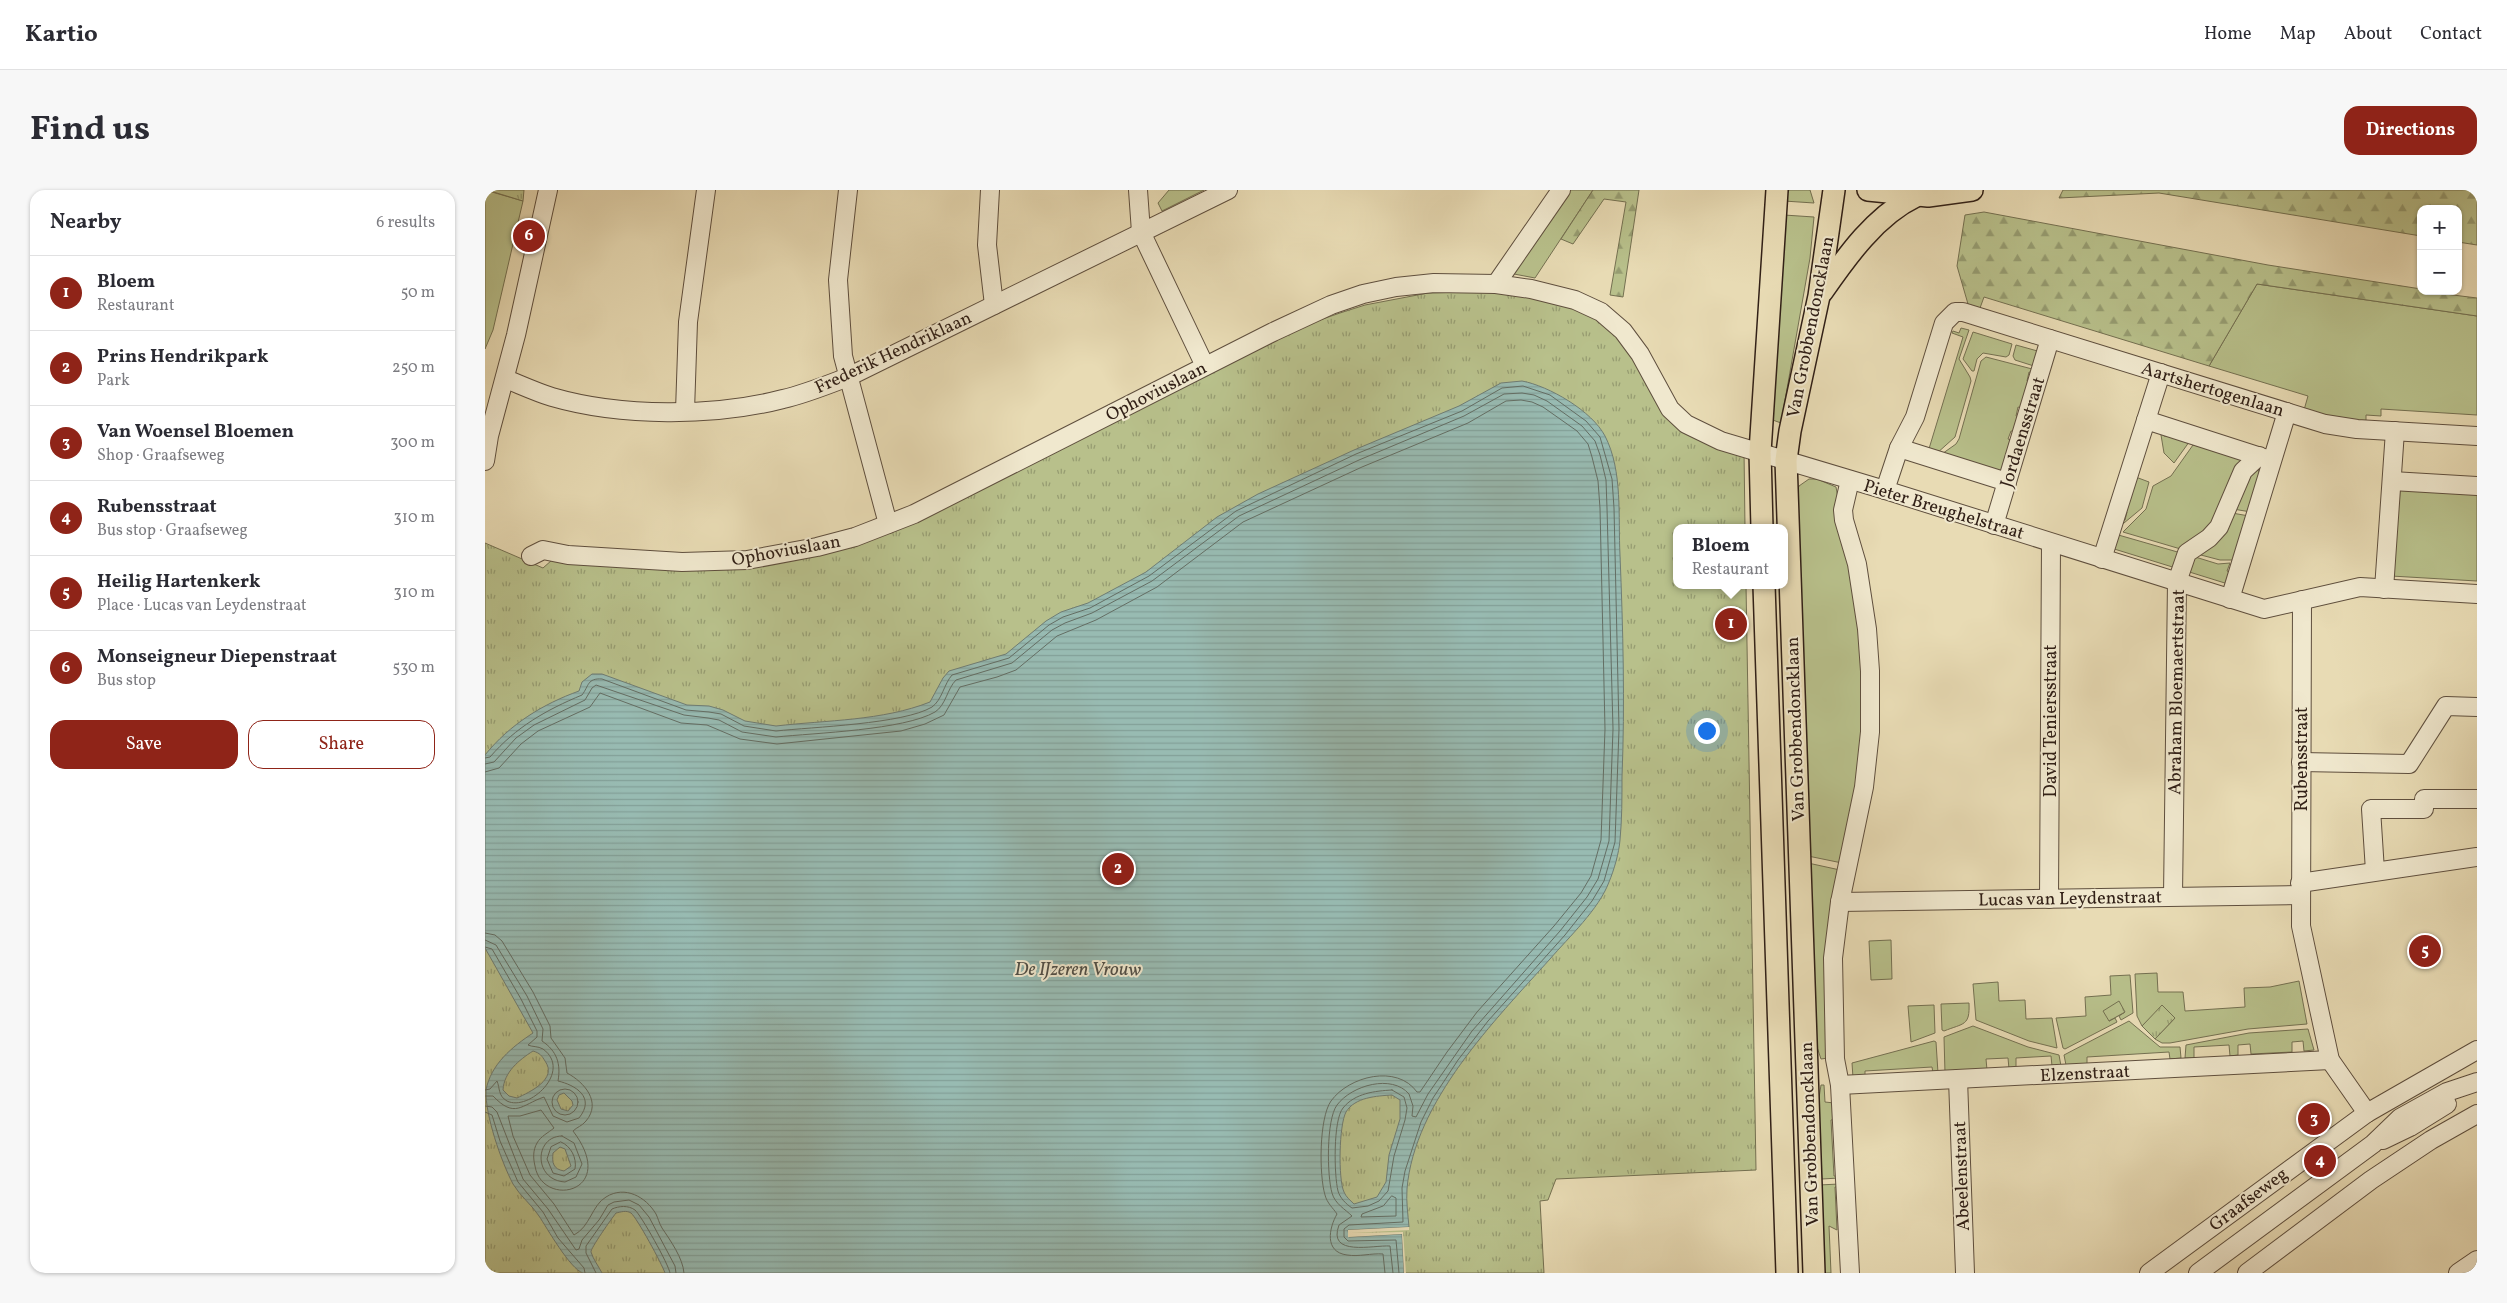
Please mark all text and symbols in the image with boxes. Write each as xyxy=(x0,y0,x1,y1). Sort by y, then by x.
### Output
text: Kartio xyxy=(25,18,98,52)
text: Home xyxy=(2204,22,2252,47)
text: Map xyxy=(2280,22,2316,47)
text: About xyxy=(2344,22,2392,47)
text: Contact xyxy=(2420,22,2482,47)
text: Find us xyxy=(30,106,150,154)
button: Directions xyxy=(2344,106,2477,155)
map controls xyxy=(2417,205,2462,295)
button: + xyxy=(2417,205,2462,250)
text: Nearby xyxy=(50,208,121,237)
text: 6 results xyxy=(376,212,435,234)
pin: 6 xyxy=(513,217,545,255)
street label: Van Grobbendoncklaan xyxy=(1782,234,1841,420)
button: − xyxy=(2417,250,2462,295)
text: Bloem xyxy=(97,269,155,295)
text: 1 xyxy=(63,282,69,304)
text: 50 m xyxy=(401,282,435,304)
text: Restaurant xyxy=(97,295,175,317)
street label: Frederik Hendriklaan xyxy=(811,306,976,401)
text: Prins Hendrikpark xyxy=(97,344,268,370)
street label: Ophoviuslaan xyxy=(1102,356,1212,429)
text: 2 xyxy=(62,357,70,379)
text: 250 m xyxy=(392,357,435,379)
street label: Aartshertogenlaan xyxy=(2138,357,2287,424)
text: Park xyxy=(97,370,130,392)
street label: Jordaensstraat xyxy=(1995,374,2052,491)
text: Van Woensel Bloemen xyxy=(97,419,294,445)
text: 3 xyxy=(62,432,70,454)
text: 300 m xyxy=(390,432,435,454)
text: Shop · Graafseweg xyxy=(97,445,225,467)
street label: Pieter Breughelstraat xyxy=(1860,474,2027,547)
text: Rubensstraat xyxy=(97,494,217,520)
text: 4 xyxy=(61,507,71,529)
text: 310 m xyxy=(394,507,435,529)
text: Bus stop · Graafseweg xyxy=(97,520,248,542)
popup xyxy=(1673,524,1788,589)
street label: Ophoviuslaan xyxy=(730,530,843,573)
text: Bloem xyxy=(1692,533,1750,559)
text: Restaurant xyxy=(1692,559,1769,581)
text: Heilig Hartenkerk xyxy=(97,569,261,595)
text: 5 xyxy=(62,582,70,604)
text: 310 m xyxy=(394,582,435,604)
street label: Abraham Bloemaertstraat xyxy=(2163,589,2192,795)
text: Place · Lucas van Leydenstraat xyxy=(97,595,307,617)
pin: 1 xyxy=(1715,605,1747,643)
street label: Van Grobbendoncklaan xyxy=(1781,636,1812,822)
text: Monseigneur Diepenstraat xyxy=(97,644,337,670)
street label: David Teniersstraat xyxy=(2039,645,2064,797)
text: 6 xyxy=(62,657,70,679)
text: 530 m xyxy=(392,657,435,679)
text: Bus stop xyxy=(97,670,156,692)
street label: Rubensstraat xyxy=(2290,707,2315,811)
your location xyxy=(1694,718,1720,744)
button: Save xyxy=(50,720,238,769)
button: Share xyxy=(248,720,435,769)
pin: 2 xyxy=(1102,850,1134,888)
street label: Lucas van Leydenstraat xyxy=(1978,885,2162,914)
pin: 5 xyxy=(2409,932,2441,970)
water label: De IJzeren Vrouw xyxy=(1014,957,1142,983)
street label: Van Grobbendoncklaan xyxy=(1795,1041,1826,1227)
street label: Elzenstraat xyxy=(2039,1060,2131,1089)
pin: 3 xyxy=(2298,1100,2330,1138)
street label: Abeelenstraat xyxy=(1948,1121,1977,1231)
pin: 4 xyxy=(2304,1142,2336,1180)
street label: Graafseweg xyxy=(2205,1162,2293,1238)

